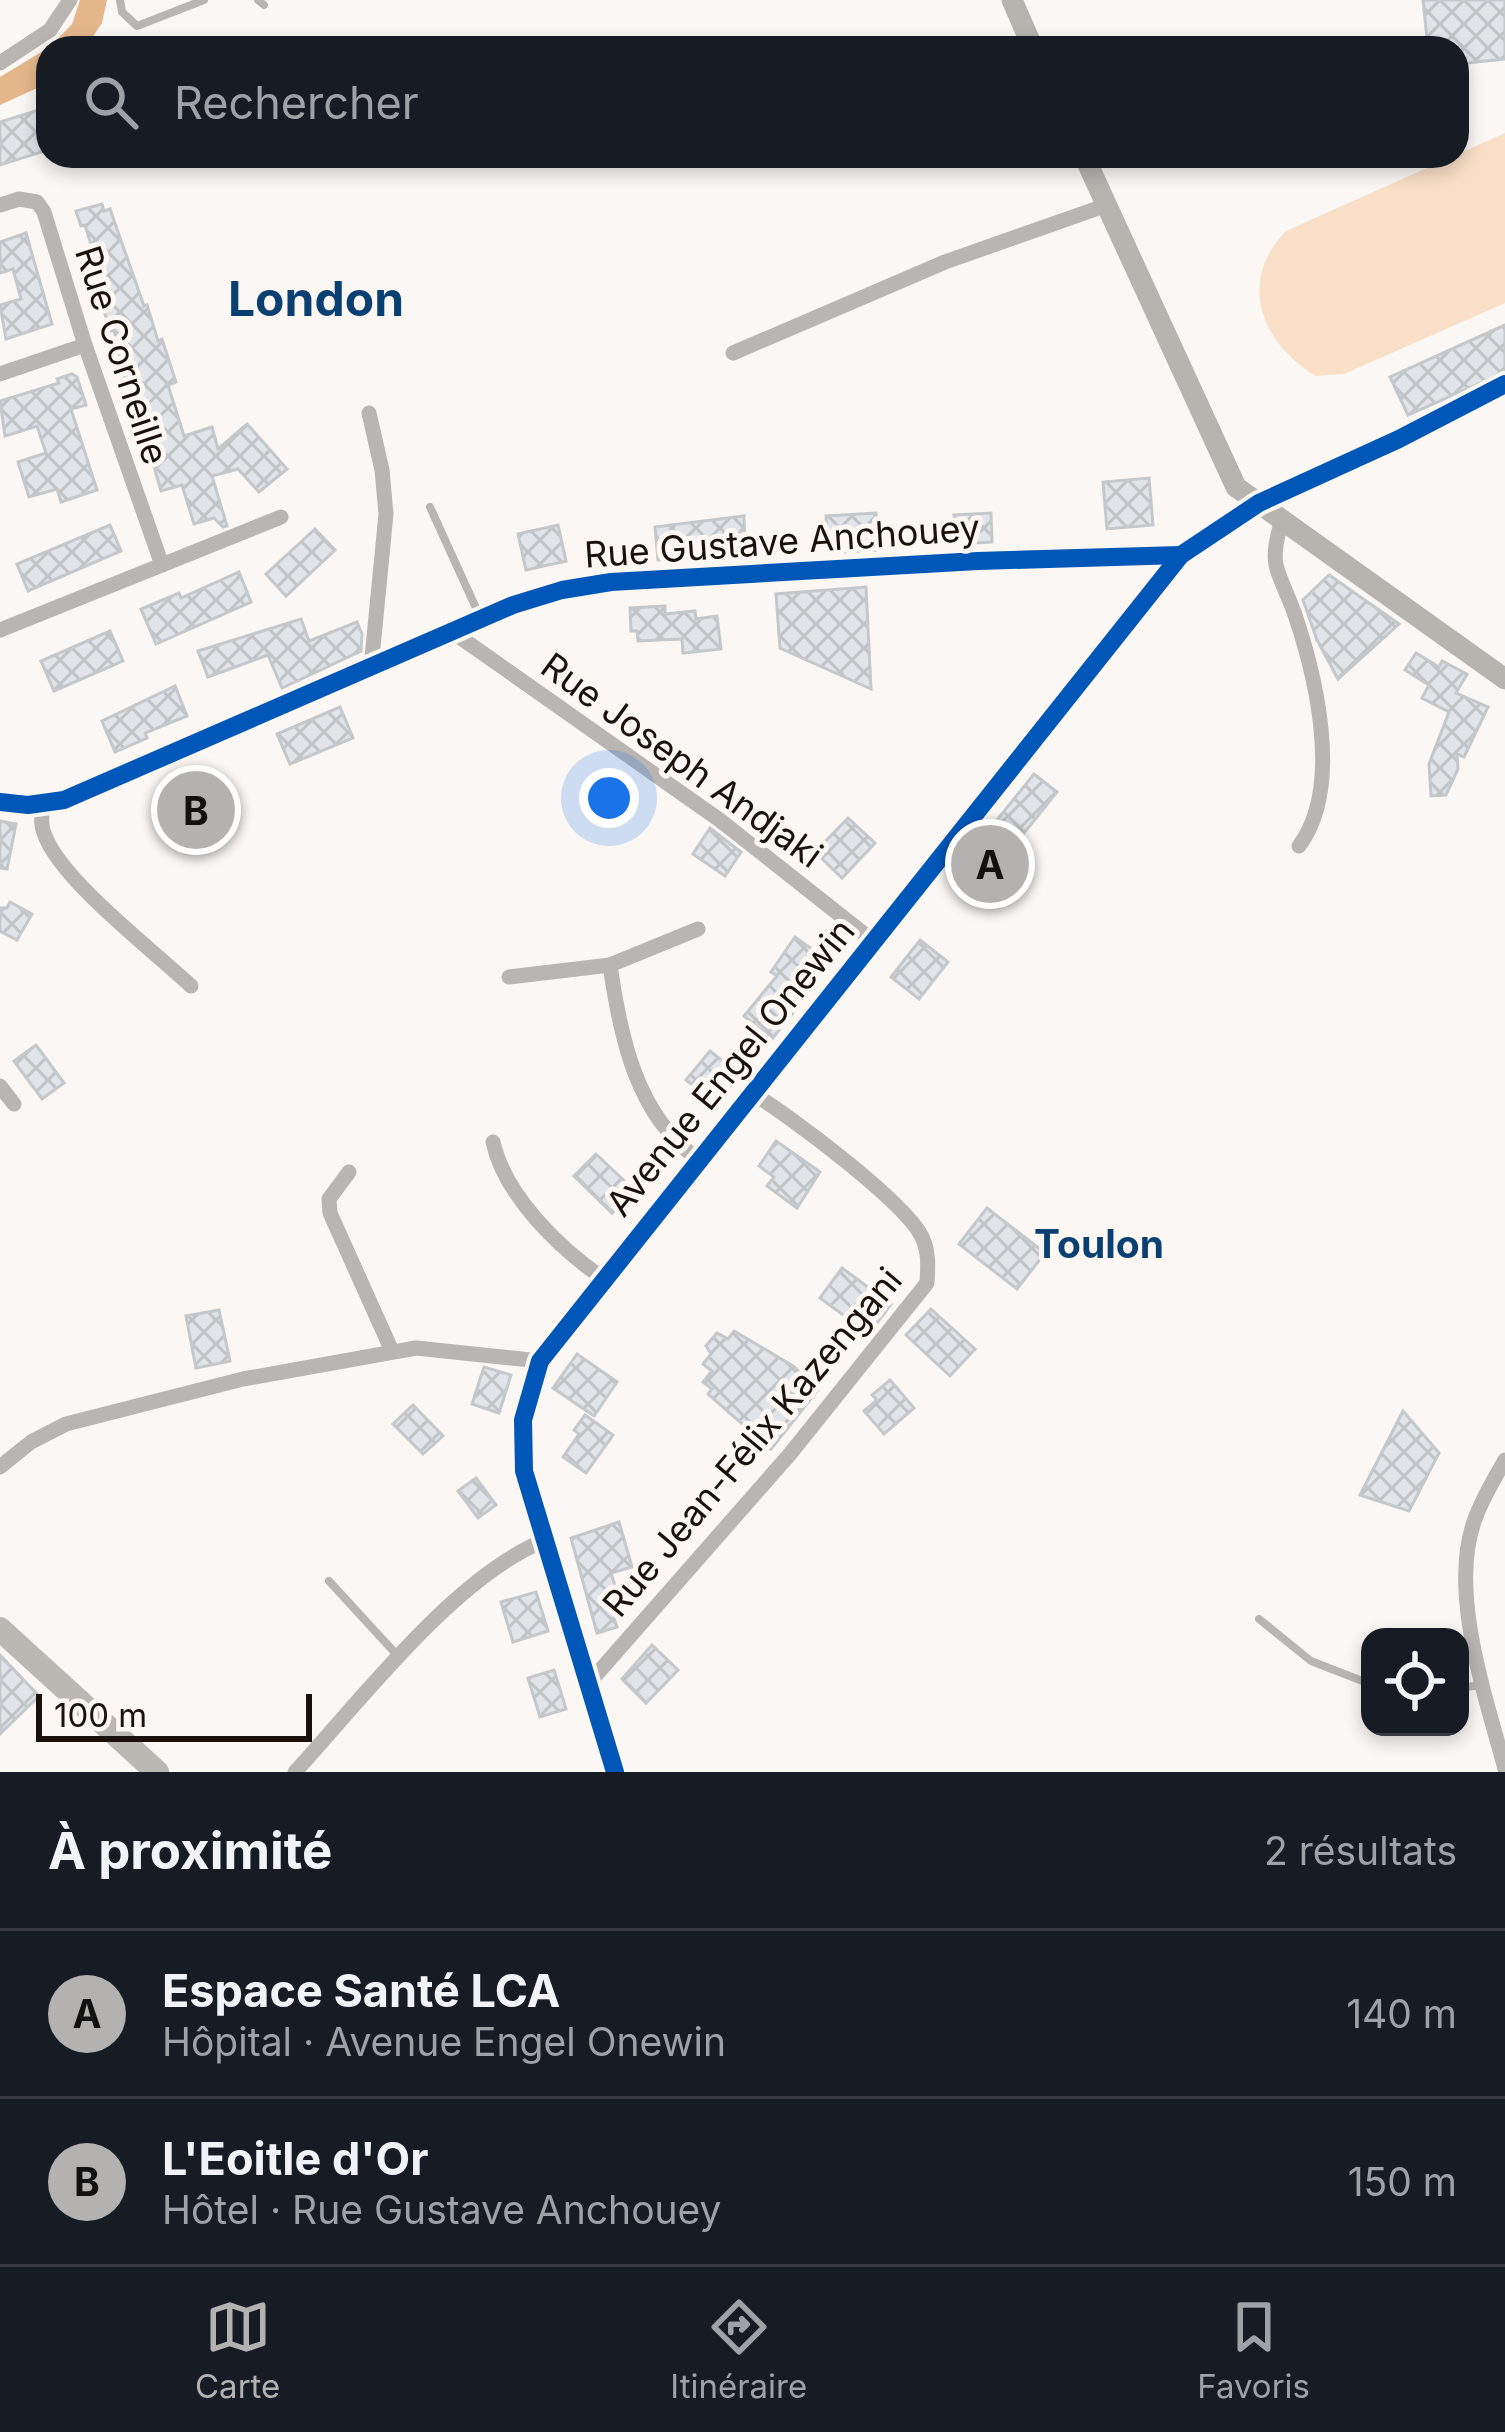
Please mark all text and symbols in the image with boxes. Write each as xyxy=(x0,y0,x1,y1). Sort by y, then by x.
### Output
search box xyxy=(36,36,1469,168)
icon: search xyxy=(78,69,144,135)
text: Rechercher xyxy=(174,75,419,130)
street label: Rue Corneille xyxy=(66,240,178,470)
district label: London xyxy=(228,269,404,328)
street label: Rue Gustave Anchouey xyxy=(583,505,981,577)
street label: Rue Joseph Andjaki xyxy=(533,643,831,877)
pin: B xyxy=(157,765,235,855)
your location xyxy=(579,768,639,828)
pin: A xyxy=(951,819,1029,909)
street label: Avenue Engel Onewin xyxy=(596,909,864,1225)
district label: Toulon xyxy=(1034,1220,1164,1267)
street label: Rue Jean-Félix Kazengani xyxy=(593,1259,911,1625)
map controls xyxy=(1361,1628,1469,1736)
button: locate xyxy=(1361,1628,1469,1736)
scale bar xyxy=(36,1688,312,1741)
text: 100 m xyxy=(54,1695,147,1735)
text: À proximité xyxy=(48,1820,332,1881)
text: 2 résultats xyxy=(1264,1827,1457,1874)
text: Espace Santé LCA xyxy=(162,1963,560,2018)
text: A xyxy=(72,1990,102,2037)
text: 140 m xyxy=(1346,1990,1457,2037)
text: Hôpital · Avenue Engel Onewin xyxy=(162,2018,726,2065)
text: L'Eoitle d'Or xyxy=(162,2131,429,2186)
text: B xyxy=(74,2158,100,2205)
text: 150 m xyxy=(1348,2158,1457,2205)
text: Hôtel · Rue Gustave Anchouey xyxy=(162,2186,721,2233)
tab: Carte xyxy=(195,2294,280,2406)
tab: Itinéraire xyxy=(670,2294,807,2406)
tab: Favoris xyxy=(1197,2294,1310,2406)

